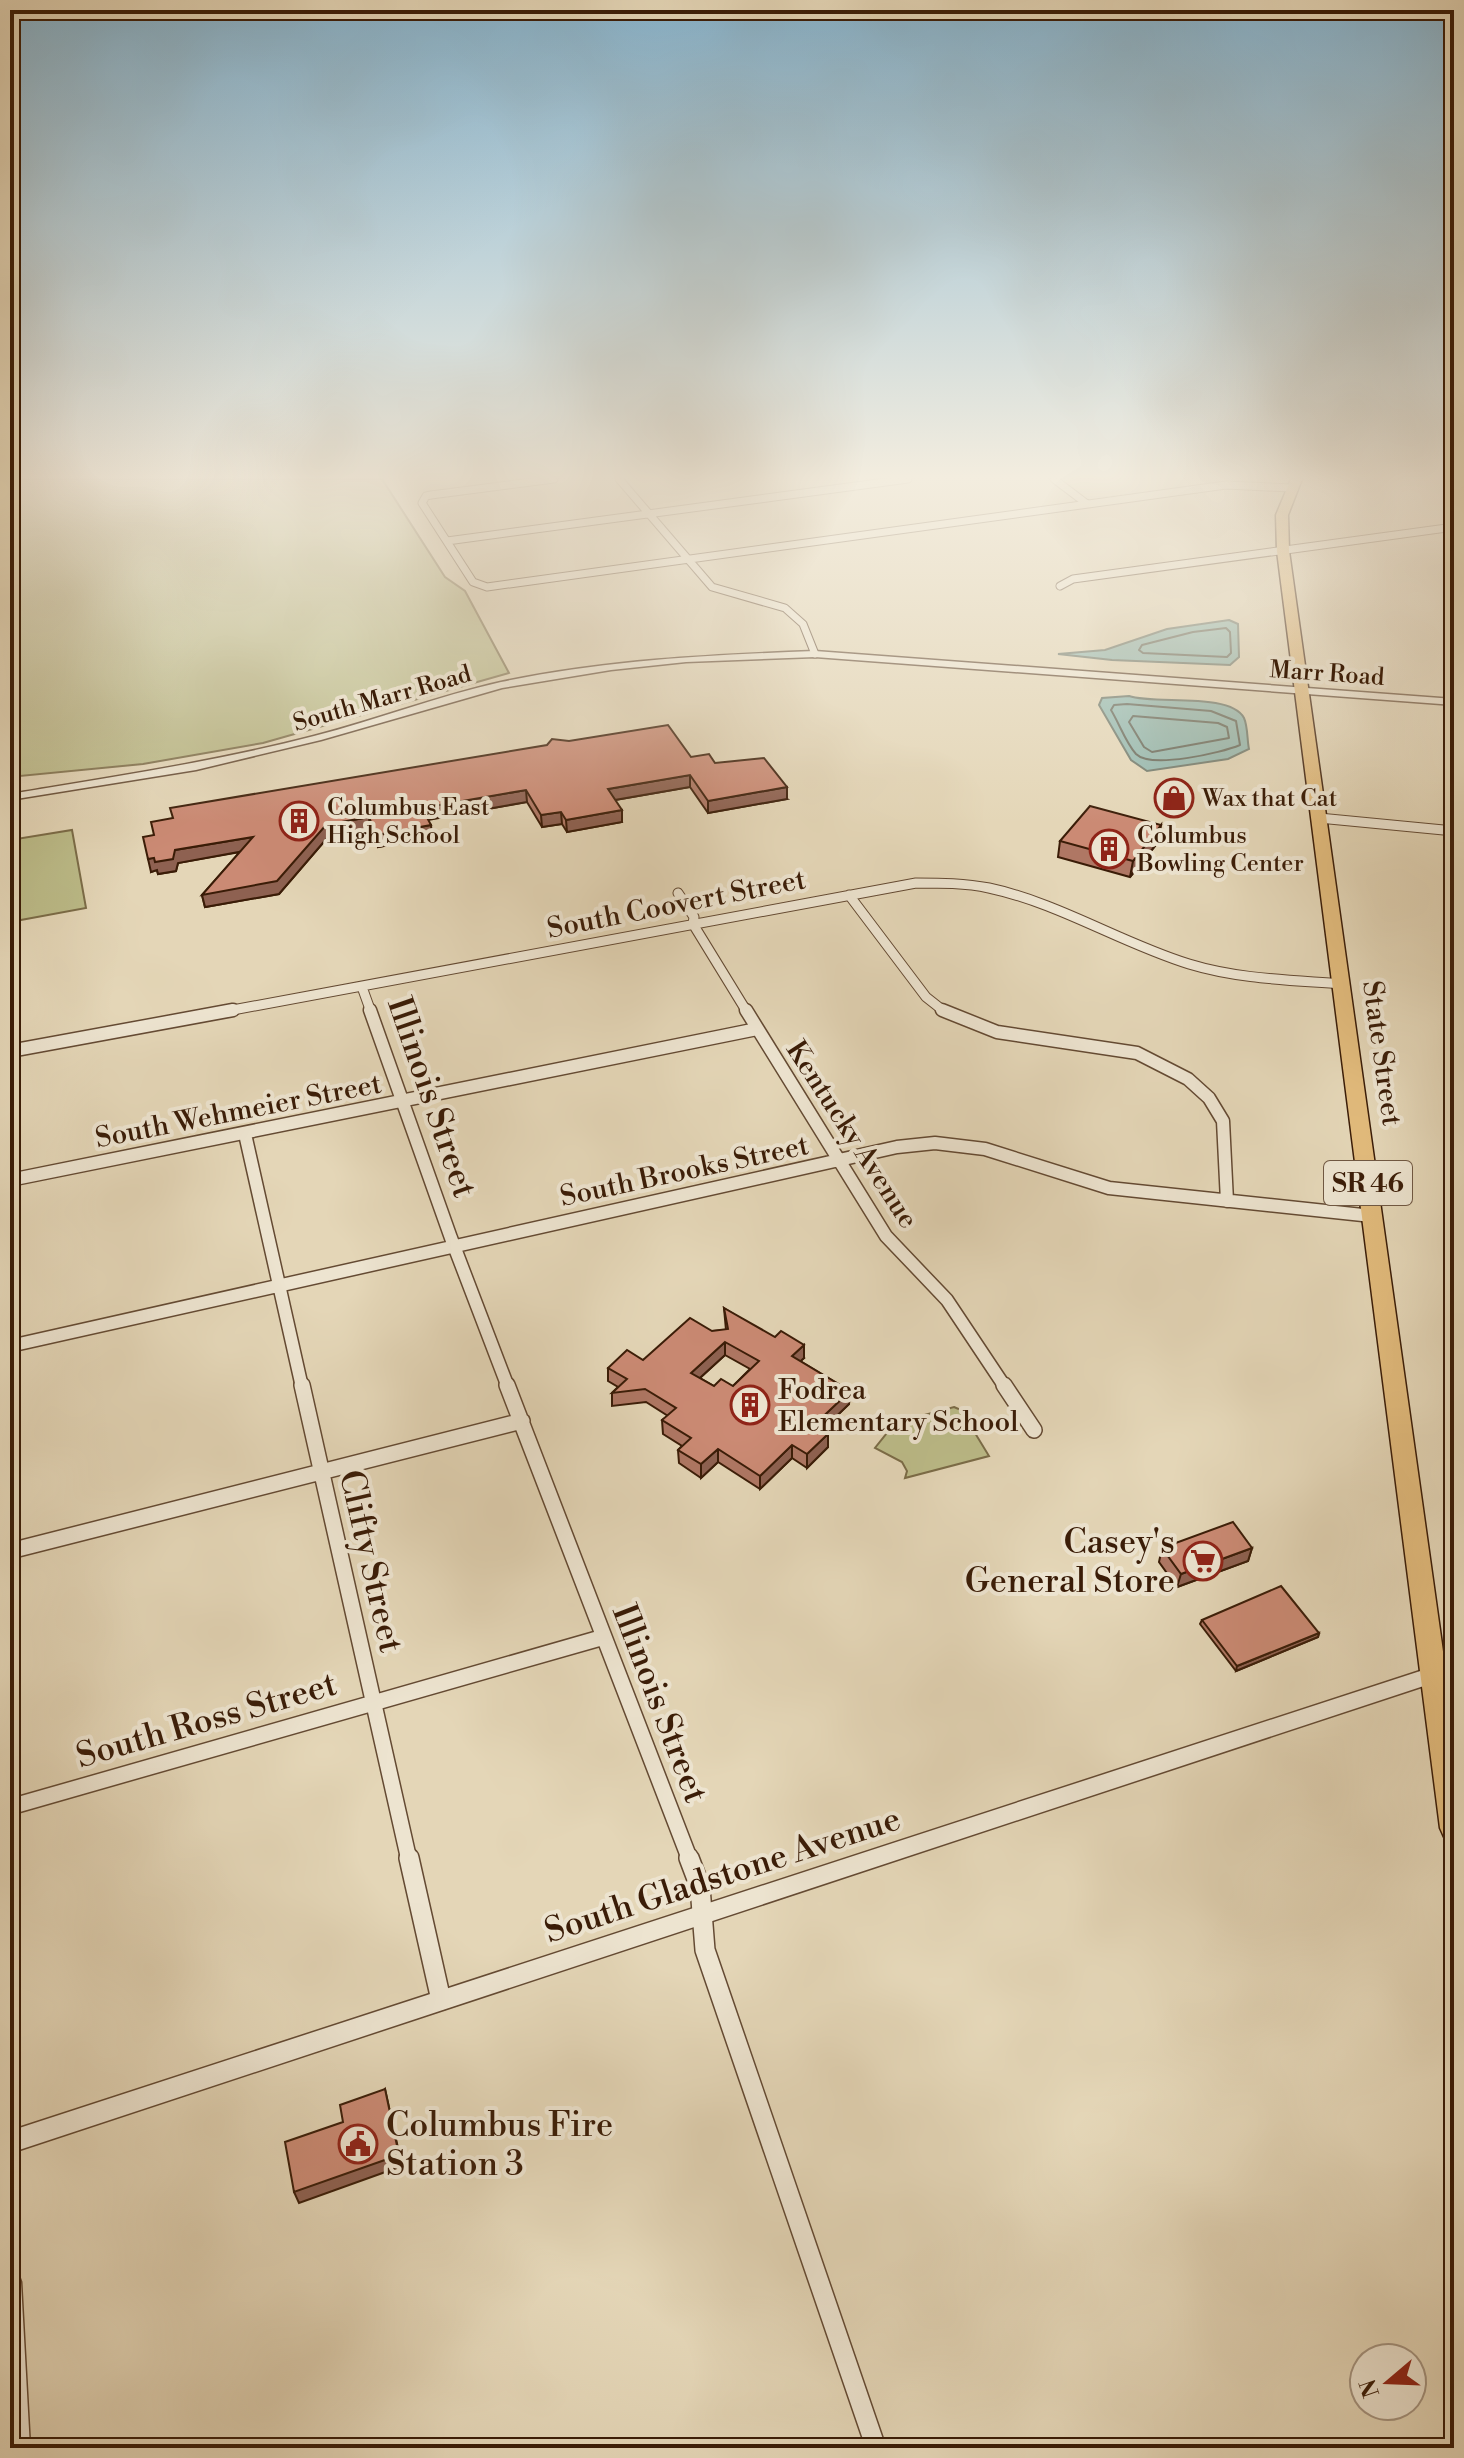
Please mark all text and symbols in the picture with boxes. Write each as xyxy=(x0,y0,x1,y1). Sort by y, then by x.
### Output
street label: Marr Road xyxy=(1268,655,1386,693)
street label: South Marr Road xyxy=(290,659,475,739)
shop icon: Wax that Cat xyxy=(1153,777,1195,819)
place label: Wax that Cat xyxy=(1201,784,1338,814)
place label: Columbus East High School xyxy=(327,793,490,851)
building icon: Columbus East High School xyxy=(278,800,320,842)
place label: Columbus Bowling Center xyxy=(1136,821,1304,879)
building icon: Columbus Bowling Center xyxy=(1088,828,1130,870)
street label: South Coovert Street xyxy=(544,862,809,947)
street label: State Street xyxy=(1354,978,1409,1128)
street label: Illinois Street xyxy=(377,992,485,1203)
street label: Kentucky Avenue xyxy=(778,1034,926,1235)
street label: South Wehmeier Street xyxy=(92,1067,384,1156)
street label: South Brooks Street xyxy=(557,1128,812,1215)
road number: SR 46 xyxy=(1324,1161,1412,1205)
place label: Fodrea Elementary School xyxy=(778,1373,1019,1440)
building icon: Fodrea Elementary School xyxy=(729,1384,771,1426)
street label: Clifty Street xyxy=(329,1466,411,1657)
place label: Casey's General Store xyxy=(965,1522,1175,1603)
supermarket icon: Casey's General Store xyxy=(1182,1540,1224,1582)
street label: Illinois Street xyxy=(602,1599,716,1809)
street label: South Ross Street xyxy=(71,1664,342,1778)
street label: South Gladstone Avenue xyxy=(539,1798,906,1953)
place label: Columbus Fire Station 3 xyxy=(386,2105,613,2186)
public building icon: Columbus Fire Station 3 xyxy=(337,2123,379,2165)
north arrow xyxy=(1348,2342,1428,2422)
text: N xyxy=(1355,2375,1386,2401)

